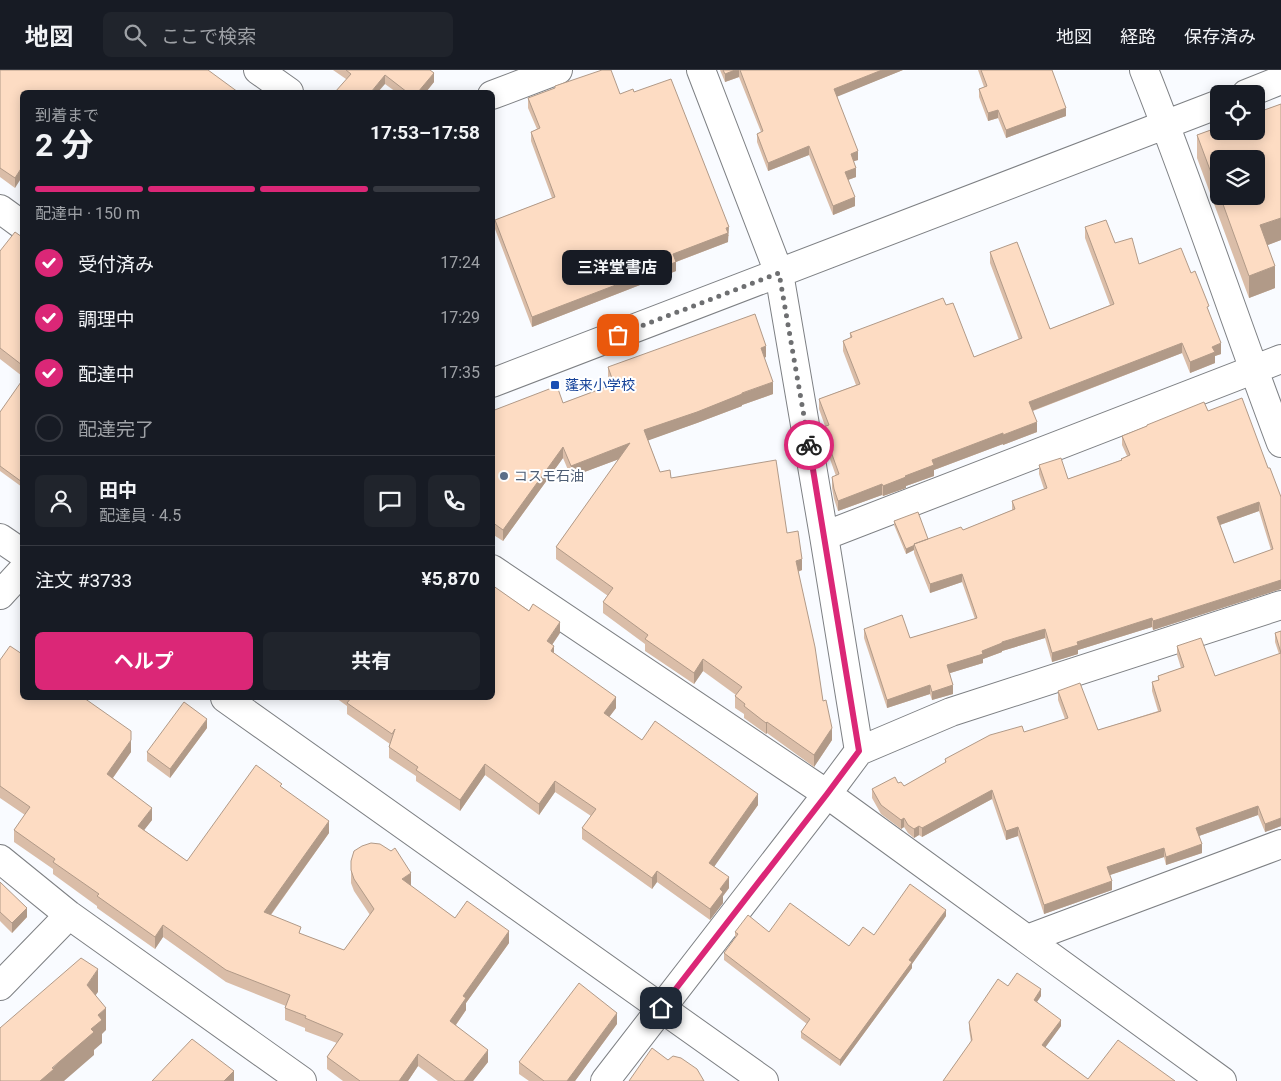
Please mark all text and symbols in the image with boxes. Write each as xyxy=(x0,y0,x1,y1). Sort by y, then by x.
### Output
search box xyxy=(103,12,453,57)
icon: search xyxy=(121,21,149,49)
text: 地図 xyxy=(25,23,73,51)
text: ここで検索 xyxy=(161,25,256,48)
text: 地図 xyxy=(1056,26,1092,47)
text: 経路 xyxy=(1120,26,1156,47)
text: 保存済み xyxy=(1184,26,1256,47)
map controls xyxy=(1210,85,1265,205)
button: locate xyxy=(1210,85,1265,140)
text: 到着まで xyxy=(35,106,99,125)
text: 17:53–17:58 xyxy=(370,121,480,144)
text: 2 分 xyxy=(35,126,93,164)
button: layers xyxy=(1210,150,1265,205)
text: 配達中 · 150 m xyxy=(35,204,140,223)
icon: check xyxy=(35,249,63,277)
callout: 三洋堂書店 xyxy=(563,250,673,285)
text: 受付済み xyxy=(78,253,154,276)
text: 17:24 xyxy=(440,253,480,272)
text: 三洋堂書店 xyxy=(577,258,657,277)
icon: check xyxy=(35,304,63,332)
text: 調理中 xyxy=(78,308,135,331)
text: 17:29 xyxy=(440,308,480,327)
pin xyxy=(597,314,639,356)
icon: bag xyxy=(604,321,632,349)
icon: check xyxy=(35,359,63,387)
text: 配達中 xyxy=(78,363,135,386)
text: 17:35 xyxy=(440,363,480,382)
place label: 蓬来小学校 xyxy=(565,377,635,393)
marker: 蓬来小学校 xyxy=(549,379,561,391)
text: 配達完了 xyxy=(78,418,154,441)
courier xyxy=(784,420,834,470)
icon: bike xyxy=(795,431,823,459)
place label: コスモ石油 xyxy=(514,468,584,484)
marker: コスモ石油 xyxy=(498,470,510,482)
button: person xyxy=(35,475,87,527)
button: chat xyxy=(364,475,416,527)
button: phone xyxy=(428,475,480,527)
text: 田中 xyxy=(99,479,137,502)
text: 配達員 · 4.5 xyxy=(99,506,181,525)
text: ¥5,870 xyxy=(422,567,480,590)
text: 注文 #3733 xyxy=(35,569,132,592)
button: ヘルプ xyxy=(35,632,253,690)
button: 共有 xyxy=(263,632,480,690)
pin xyxy=(640,987,682,1029)
icon: home xyxy=(647,994,675,1022)

